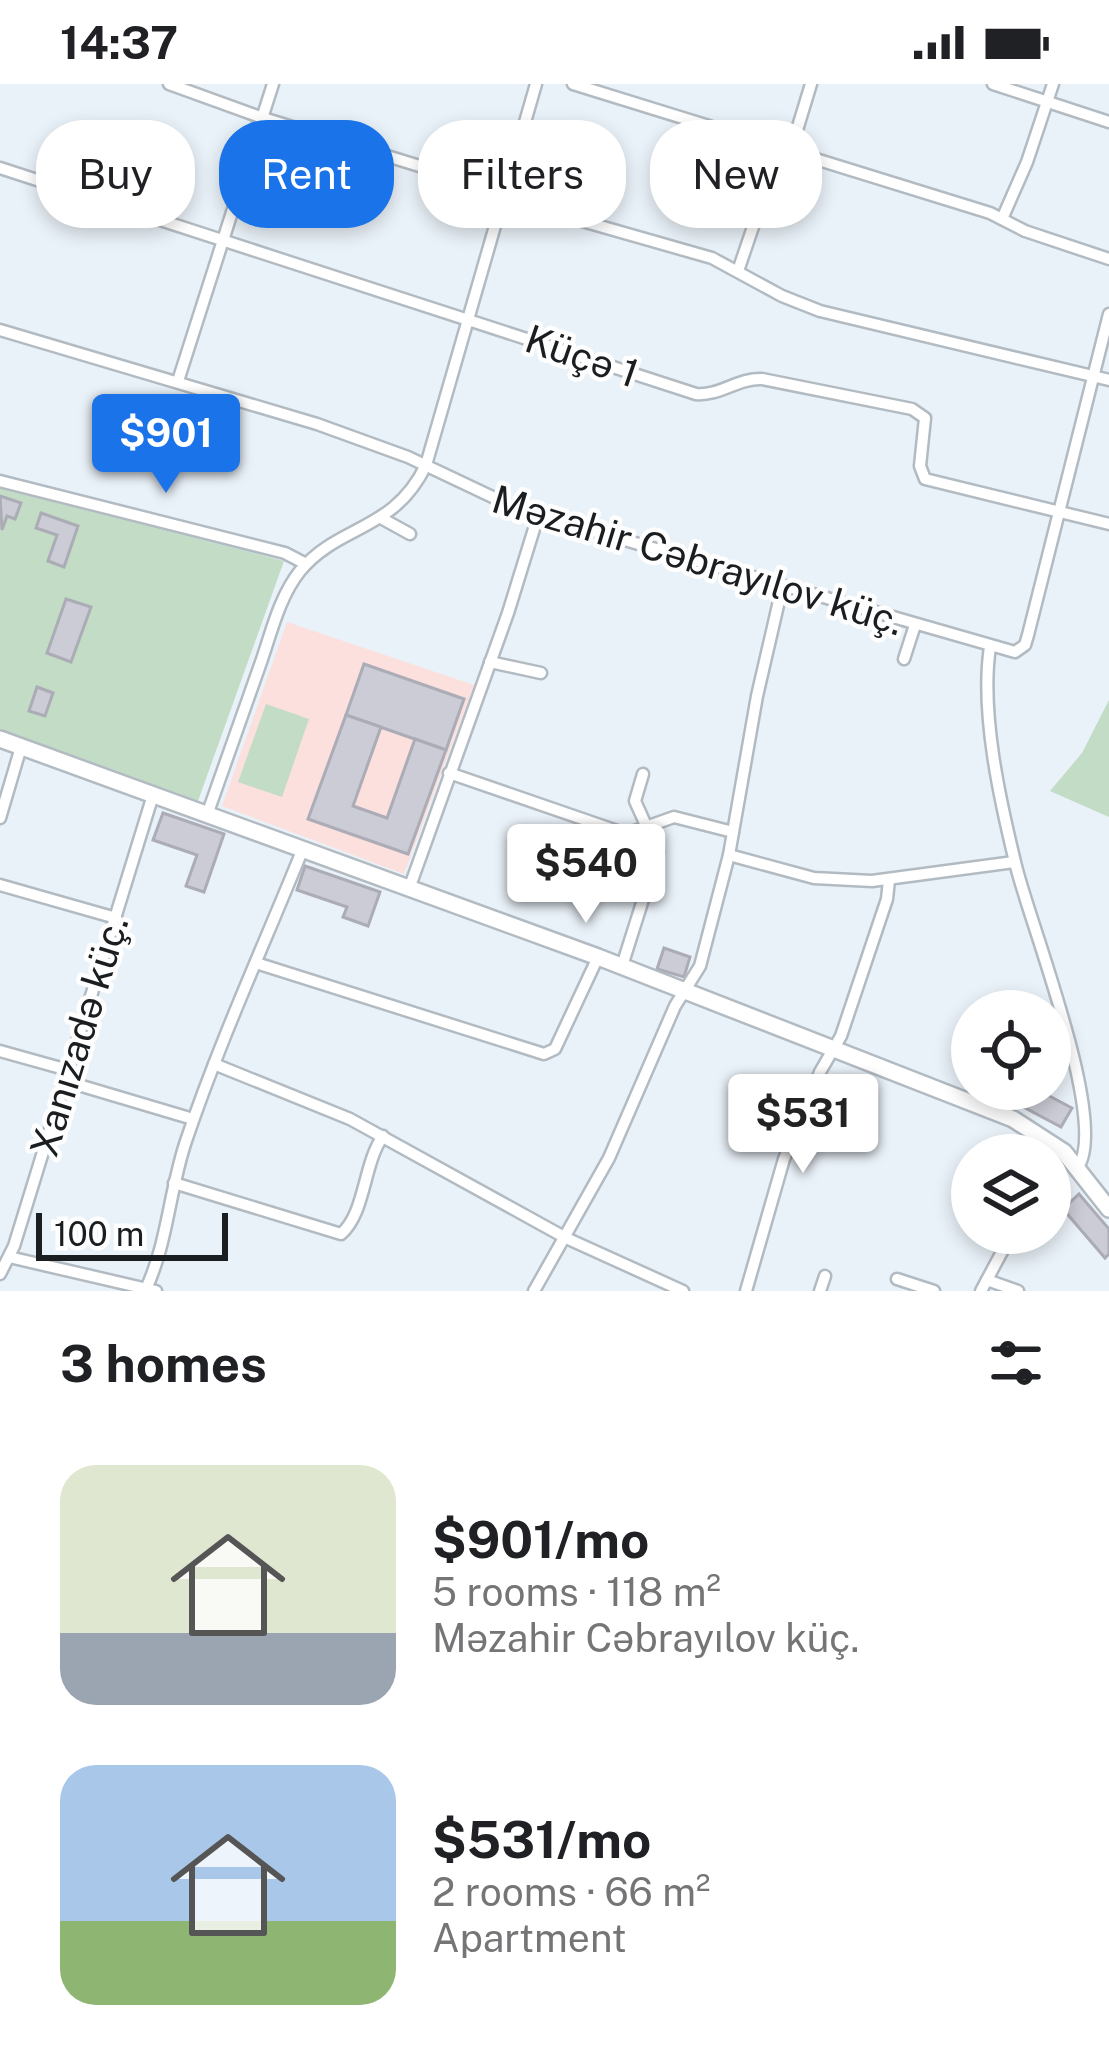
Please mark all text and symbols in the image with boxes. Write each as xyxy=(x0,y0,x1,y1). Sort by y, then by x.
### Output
text: 14:37 xyxy=(60,16,178,69)
chip: Buy xyxy=(36,120,195,228)
chip: Rent xyxy=(219,120,394,228)
chip: Filters xyxy=(418,120,626,228)
chip: New xyxy=(650,120,822,228)
street label: Küçə 1 xyxy=(519,315,645,397)
pin: $901 xyxy=(95,394,237,496)
text: $901 xyxy=(119,410,213,456)
street label: Məzahir Cəbrayılov küç. xyxy=(487,476,909,644)
pin: $540 xyxy=(515,824,657,926)
text: $540 xyxy=(534,840,638,886)
street label: Xanızadə küç. xyxy=(21,910,137,1162)
map controls xyxy=(951,990,1071,1254)
button: locate xyxy=(951,990,1071,1110)
pin: $531 xyxy=(732,1074,874,1176)
text: $531 xyxy=(755,1090,851,1136)
button: layers xyxy=(951,1134,1071,1254)
scale bar xyxy=(36,1207,228,1260)
text: 100 m xyxy=(54,1215,144,1253)
icon: filters xyxy=(983,1330,1049,1396)
text: 3 homes xyxy=(60,1334,267,1393)
text: $901/mo xyxy=(432,1510,649,1569)
icon: home xyxy=(156,1513,300,1657)
text: 5 rooms · 118 m² xyxy=(432,1569,721,1615)
text: Məzahir Cəbrayılov küç. xyxy=(432,1615,859,1661)
text: $531/mo xyxy=(432,1810,651,1869)
icon: home xyxy=(156,1813,300,1957)
text: 2 rooms · 66 m² xyxy=(432,1869,710,1915)
text: Apartment xyxy=(432,1915,627,1961)

